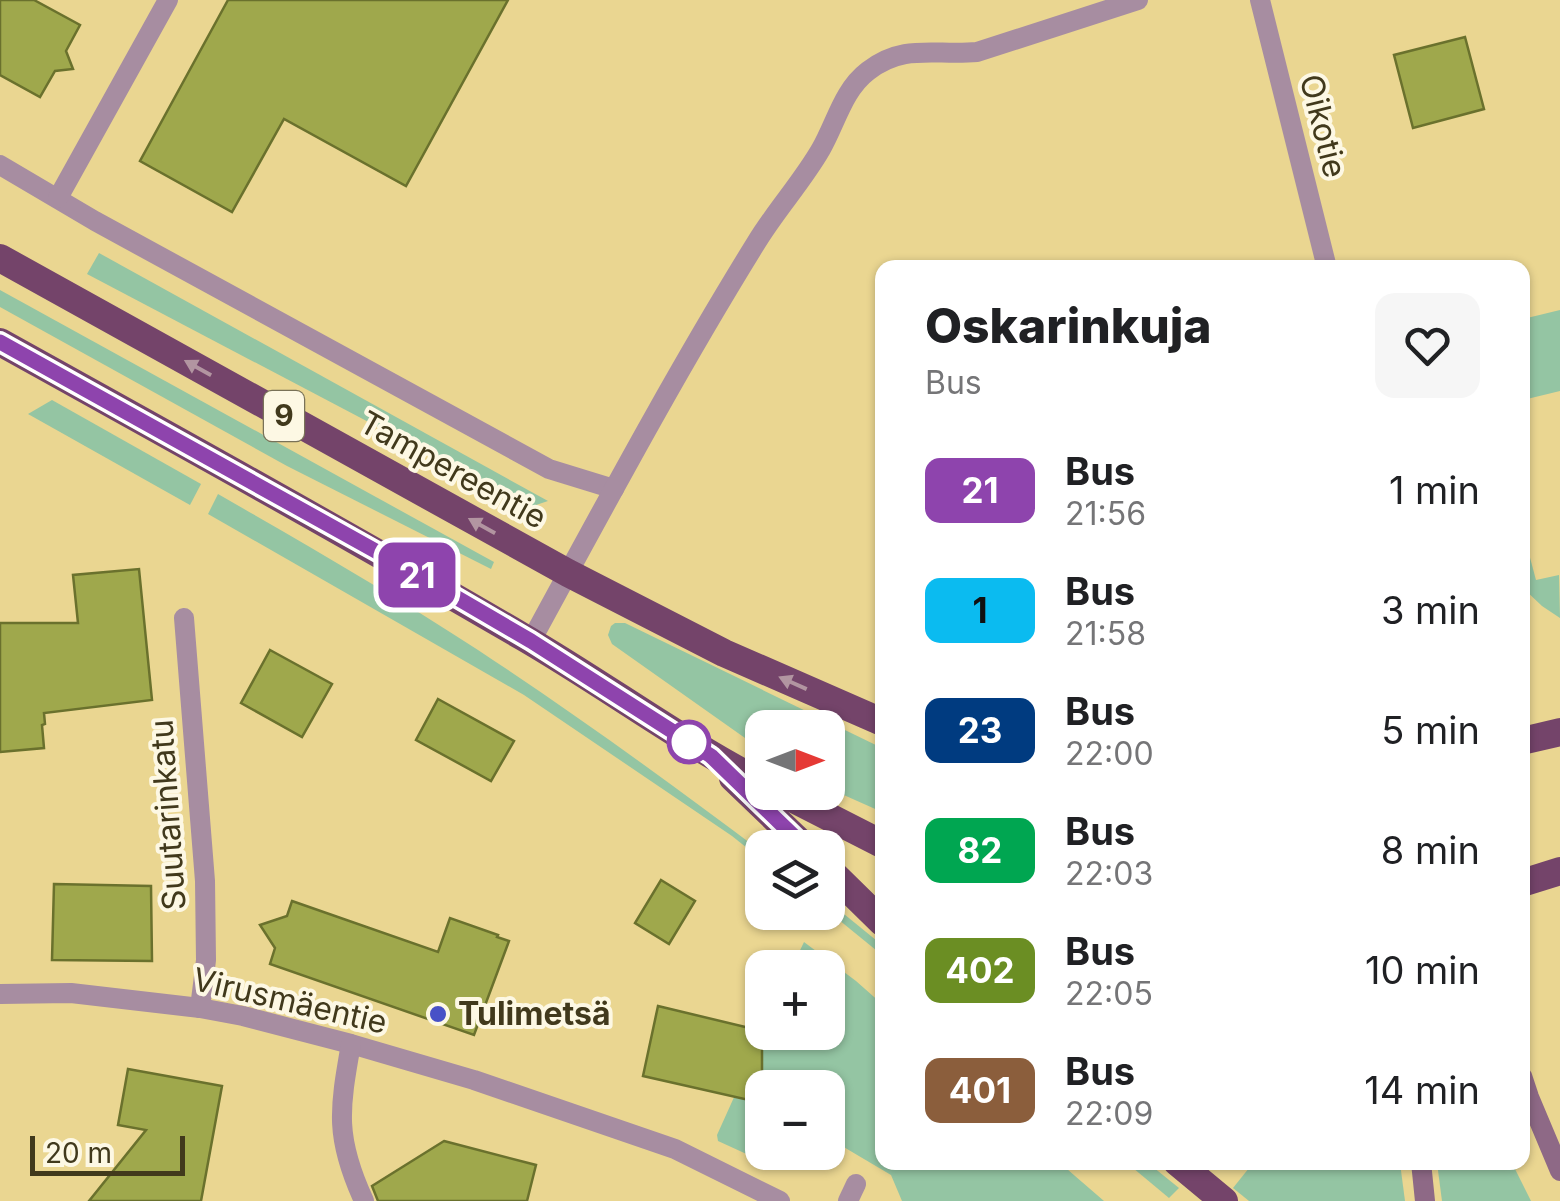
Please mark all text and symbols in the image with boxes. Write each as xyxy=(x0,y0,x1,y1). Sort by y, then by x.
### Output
street label: Oikotie xyxy=(1292,70,1355,182)
button: heart xyxy=(1375,293,1480,398)
text: Oskarinkuja xyxy=(925,296,1212,355)
one-way arrow xyxy=(184,360,213,377)
text: Bus xyxy=(925,363,982,402)
road number: 9 xyxy=(264,391,304,441)
street label: Tampereentie xyxy=(353,402,553,537)
text: Bus xyxy=(1065,448,1135,494)
text: 1 min xyxy=(1389,467,1480,513)
text: 21 xyxy=(961,469,999,511)
text: 21:56 xyxy=(1065,494,1146,533)
one-way arrow xyxy=(468,517,497,534)
line badge: 21 xyxy=(372,542,462,608)
text: 21 xyxy=(398,554,436,596)
text: Bus xyxy=(1065,568,1135,614)
text: 3 min xyxy=(1381,587,1480,633)
text: 1 xyxy=(972,589,988,631)
text: 21:58 xyxy=(1065,614,1146,653)
one-way arrow xyxy=(778,675,808,691)
text: Bus xyxy=(1065,688,1135,734)
text: 5 min xyxy=(1381,707,1480,753)
text: 23 xyxy=(958,709,1002,751)
north arrow xyxy=(745,710,845,810)
map controls xyxy=(745,710,845,1170)
street label: Suutarinkatu xyxy=(141,718,194,912)
unlabelled marker xyxy=(668,721,710,763)
text: 22:00 xyxy=(1065,734,1154,773)
text: Bus xyxy=(1065,808,1135,854)
text: 8 min xyxy=(1381,827,1480,873)
text: 82 xyxy=(958,829,1002,871)
button: layers xyxy=(745,830,845,930)
text: 22:03 xyxy=(1065,854,1153,893)
text: Bus xyxy=(1065,928,1135,974)
text: 10 min xyxy=(1365,947,1480,993)
text: 402 xyxy=(945,949,1015,991)
button: + xyxy=(745,950,845,1050)
street label: Virusmäentie xyxy=(189,959,391,1042)
text: 22:05 xyxy=(1065,974,1153,1013)
place label: Tulimetsä xyxy=(458,994,611,1033)
marker: Tulimetsä xyxy=(427,1003,449,1025)
text: Bus xyxy=(1065,1048,1135,1094)
text: 14 min xyxy=(1364,1067,1480,1113)
text: 401 xyxy=(949,1069,1011,1111)
button: − xyxy=(745,1070,845,1170)
text: 22:09 xyxy=(1065,1094,1153,1133)
scale bar xyxy=(30,1131,185,1176)
text: 20 m xyxy=(45,1136,112,1170)

